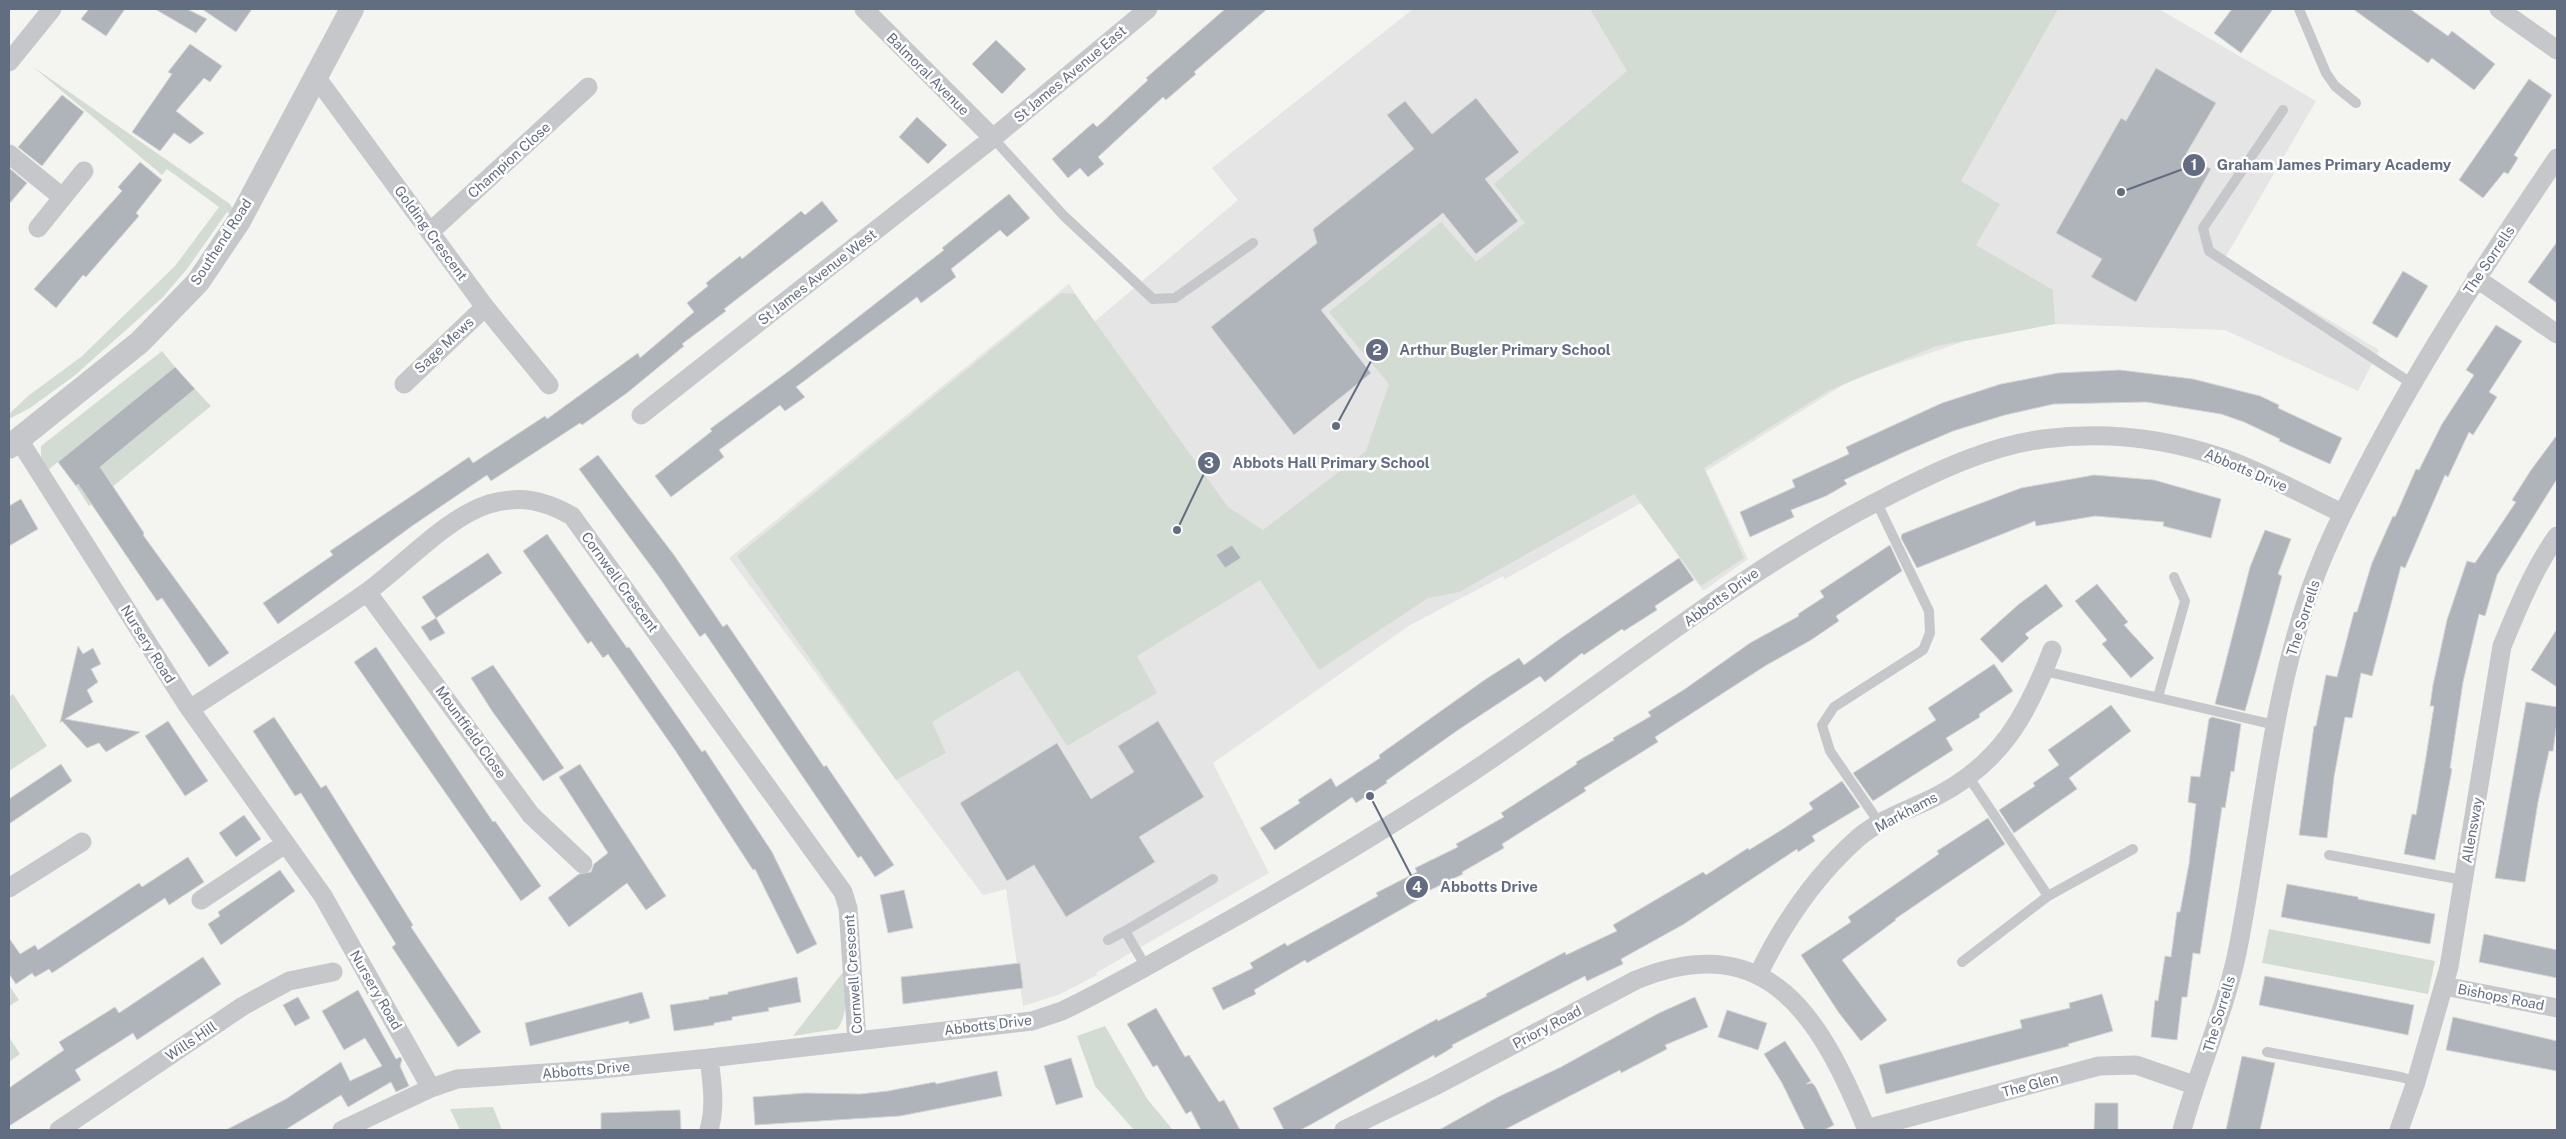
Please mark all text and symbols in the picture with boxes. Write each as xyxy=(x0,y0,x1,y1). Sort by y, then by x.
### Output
street label: St James Avenue East xyxy=(1011,22,1129,126)
street label: Balmoral Avenue xyxy=(883,29,973,119)
street label: Champion Close xyxy=(465,119,553,201)
callout: Graham James Primary Academy xyxy=(2181,150,2461,180)
text: 1 xyxy=(2191,156,2197,173)
text: Graham James Primary Academy xyxy=(2217,156,2452,173)
street label: Golding Crescent xyxy=(391,183,471,283)
street label: Southend Road xyxy=(187,196,255,288)
street label: The Sorrells xyxy=(2460,223,2518,297)
street label: St James Avenue West xyxy=(755,226,879,328)
street label: Sage Mews xyxy=(411,314,477,376)
callout: Arthur Bugler Primary School xyxy=(1364,335,1621,365)
text: 2 xyxy=(1372,341,1382,358)
text: Arthur Bugler Primary School xyxy=(1399,341,1611,358)
street label: Abbotts Drive xyxy=(2202,445,2290,495)
callout: Abbots Hall Primary School xyxy=(1197,448,1439,478)
text: 3 xyxy=(1204,454,1214,471)
text: Abbots Hall Primary School xyxy=(1232,454,1430,471)
street label: Cornwell Crescent xyxy=(578,529,662,635)
street label: Abbotts Drive xyxy=(1681,565,1761,629)
street label: The Sorrells xyxy=(2283,578,2323,658)
street label: Nursery Road xyxy=(118,602,178,686)
street label: Mountfield Close xyxy=(432,683,510,781)
street label: Markhams xyxy=(1872,789,1940,835)
street label: Allensway xyxy=(2458,795,2486,864)
callout: Abbotts Drive xyxy=(1405,872,1548,902)
text: 4 xyxy=(1412,878,1422,895)
text: Abbotts Drive xyxy=(1440,878,1538,895)
street label: Cornwell Crescent xyxy=(841,914,865,1034)
street label: Nursery Road xyxy=(347,948,405,1032)
street label: The Sorrells xyxy=(2200,974,2238,1054)
street label: Bishops Road xyxy=(2456,981,2546,1013)
street label: Priory Road xyxy=(1510,1002,1584,1052)
street label: Abbotts Drive xyxy=(943,1012,1033,1038)
street label: Wills Hill xyxy=(162,1018,220,1064)
street label: Abbotts Drive xyxy=(541,1058,631,1082)
street label: The Glen xyxy=(2000,1070,2060,1100)

